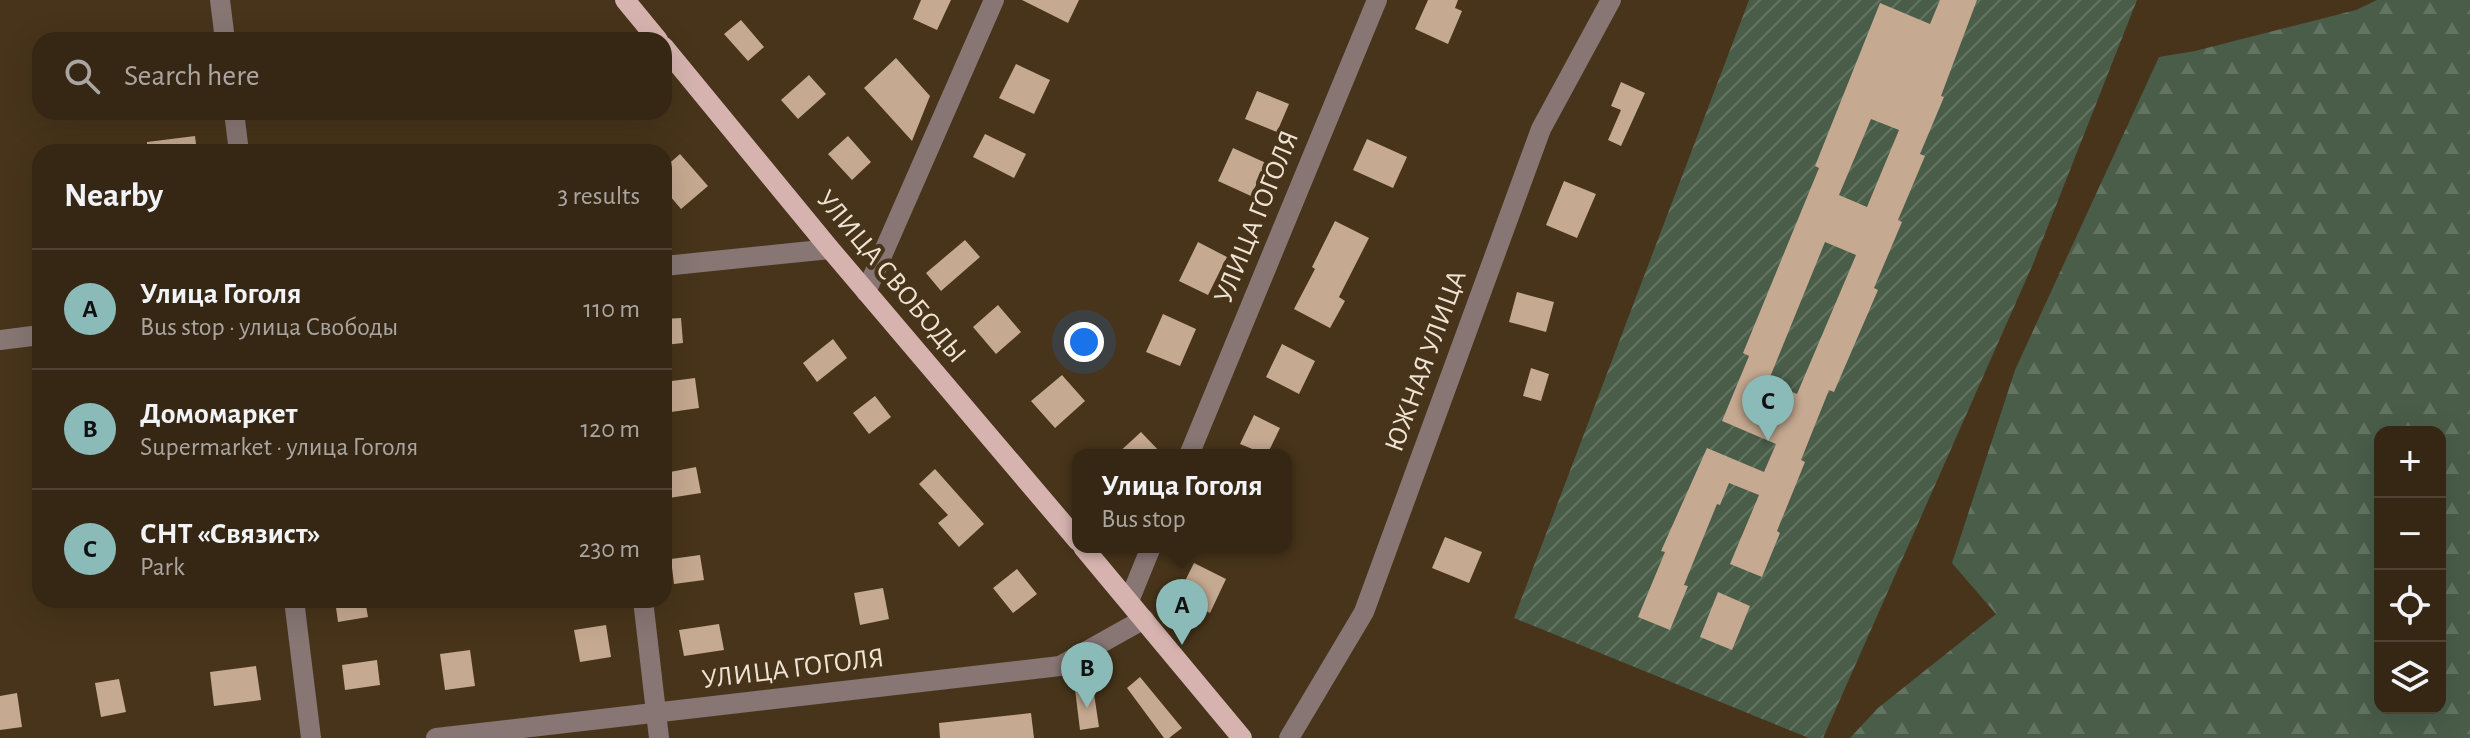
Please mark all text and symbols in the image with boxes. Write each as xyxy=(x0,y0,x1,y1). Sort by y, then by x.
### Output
search box xyxy=(32,32,672,120)
icon: search xyxy=(60,54,104,98)
text: Search here xyxy=(124,61,260,91)
street label: УЛИЦА ГОГОЛЯ xyxy=(1210,127,1304,307)
text: Nearby xyxy=(64,179,163,213)
text: 3 results xyxy=(557,183,640,209)
street label: УЛИЦА СВОБОДЫ xyxy=(811,185,971,369)
street label: ЮЖНАЯ УЛИЦА xyxy=(1380,267,1472,455)
text: Улица Гоголя xyxy=(140,279,302,309)
text: A xyxy=(82,296,98,322)
text: 110 m xyxy=(583,296,640,322)
text: Bus stop · улица Свободы xyxy=(140,314,398,340)
your location xyxy=(1064,322,1104,362)
pin: C xyxy=(1742,375,1794,441)
text: Домомаркет xyxy=(140,399,297,429)
text: B xyxy=(82,416,98,442)
text: 120 m xyxy=(580,416,640,442)
map controls xyxy=(2374,426,2446,714)
button: + xyxy=(2374,426,2446,498)
text: Supermarket · улица Гоголя xyxy=(140,434,418,460)
popup xyxy=(1072,449,1292,553)
text: Улица Гоголя xyxy=(1101,471,1263,501)
button: − xyxy=(2374,498,2446,570)
text: Bus stop xyxy=(1101,506,1186,532)
text: СНТ «Связист» xyxy=(140,519,320,549)
text: C xyxy=(83,536,97,562)
text: 230 m xyxy=(579,536,640,562)
text: Park xyxy=(140,554,185,580)
button: locate xyxy=(2374,570,2446,642)
pin: A xyxy=(1156,579,1208,645)
pin: B xyxy=(1061,642,1113,708)
button: layers xyxy=(2374,642,2446,714)
street label: УЛИЦА ГОГОЛЯ xyxy=(700,644,886,694)

